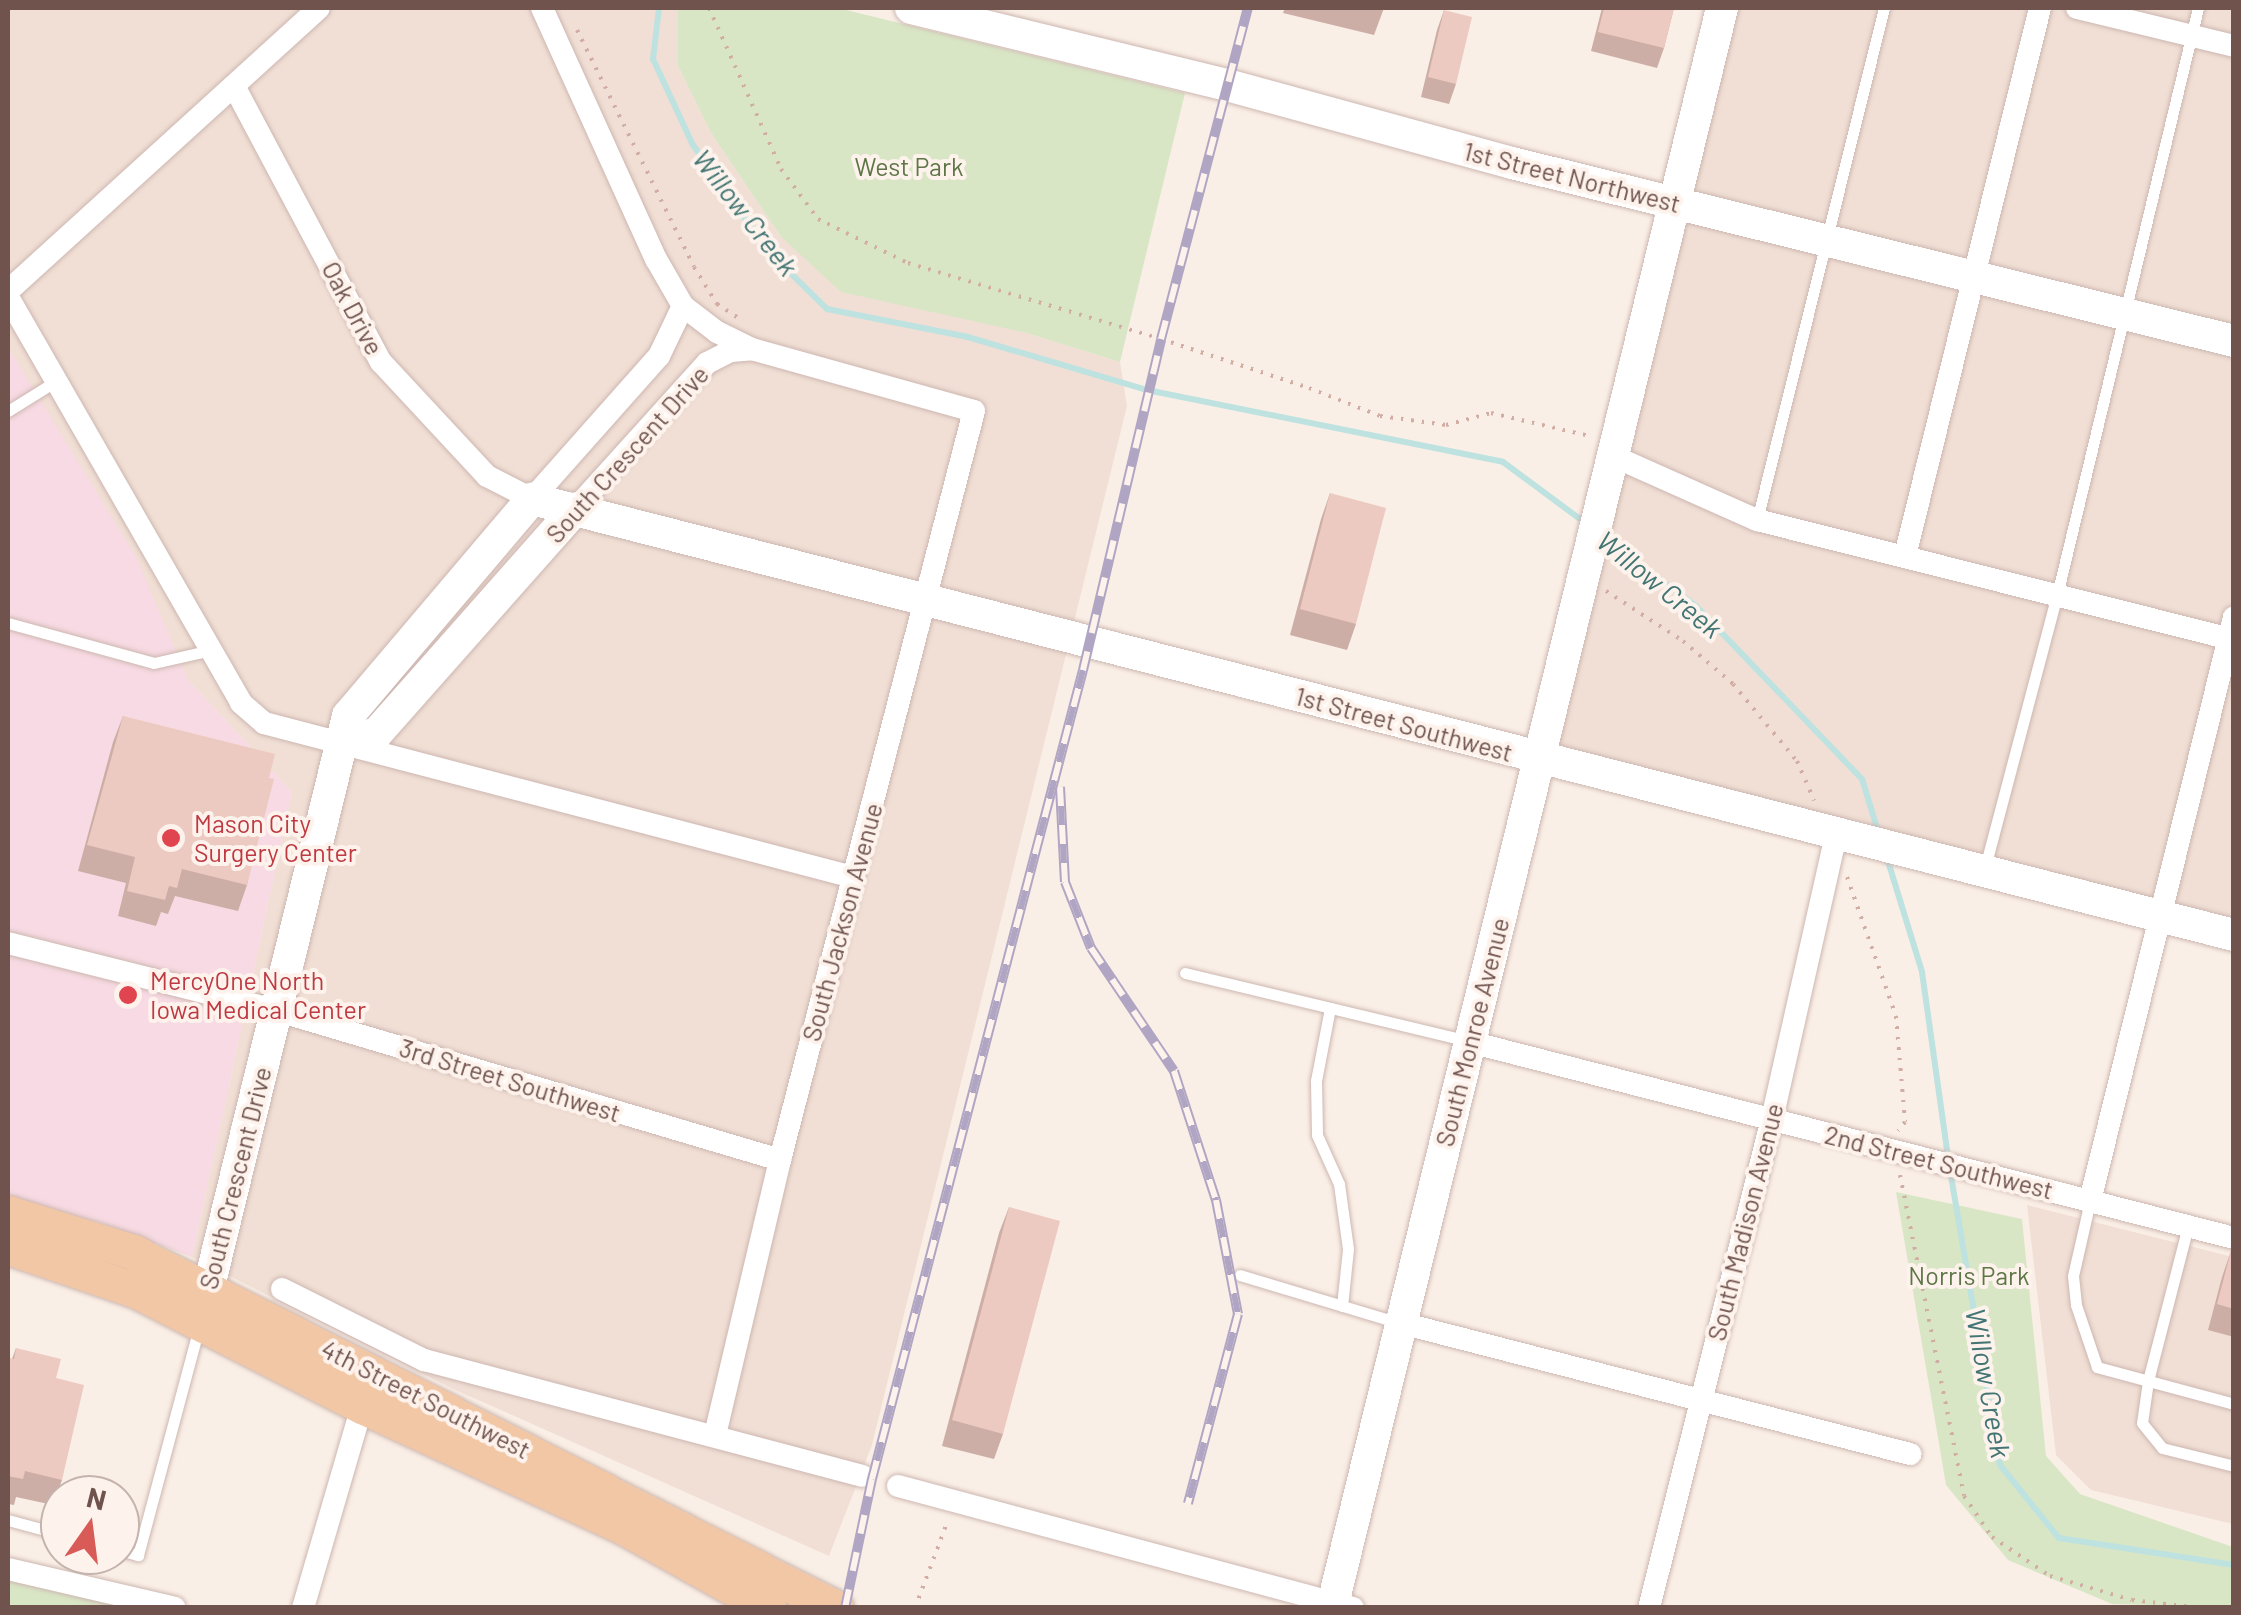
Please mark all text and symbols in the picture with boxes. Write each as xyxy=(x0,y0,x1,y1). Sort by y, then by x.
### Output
street label: 1st Street Northwest xyxy=(1461,136,1683,218)
water label: Willow Creek xyxy=(686,142,806,282)
park label: West Park xyxy=(854,151,964,181)
street label: Oak Drive xyxy=(316,256,390,360)
street label: South Crescent Drive xyxy=(540,359,714,549)
water label: Willow Creek xyxy=(1591,523,1729,645)
street label: 1st Street Southwest xyxy=(1292,681,1516,767)
street label: South Jackson Avenue xyxy=(796,800,888,1044)
place label: Mason City Surgery Center xyxy=(194,809,357,868)
marker: Mason City Surgery Center xyxy=(158,825,184,851)
street label: South Monroe Avenue xyxy=(1429,915,1515,1149)
place label: MercyOne North Iowa Medical Center xyxy=(150,966,366,1025)
marker: MercyOne North Iowa Medical Center xyxy=(115,982,141,1008)
street label: 3rd Street Southwest xyxy=(396,1032,624,1128)
street label: South Crescent Drive xyxy=(193,1064,277,1292)
street label: South Madison Avenue xyxy=(1701,1100,1789,1344)
street label: 2nd Street Southwest xyxy=(1822,1119,2056,1205)
park label: Norris Park xyxy=(1908,1260,2030,1290)
water label: Willow Creek xyxy=(1959,1306,2019,1460)
street label: 4th Street Southwest xyxy=(317,1333,535,1465)
north arrow xyxy=(40,1475,140,1575)
text: N xyxy=(84,1479,110,1517)

